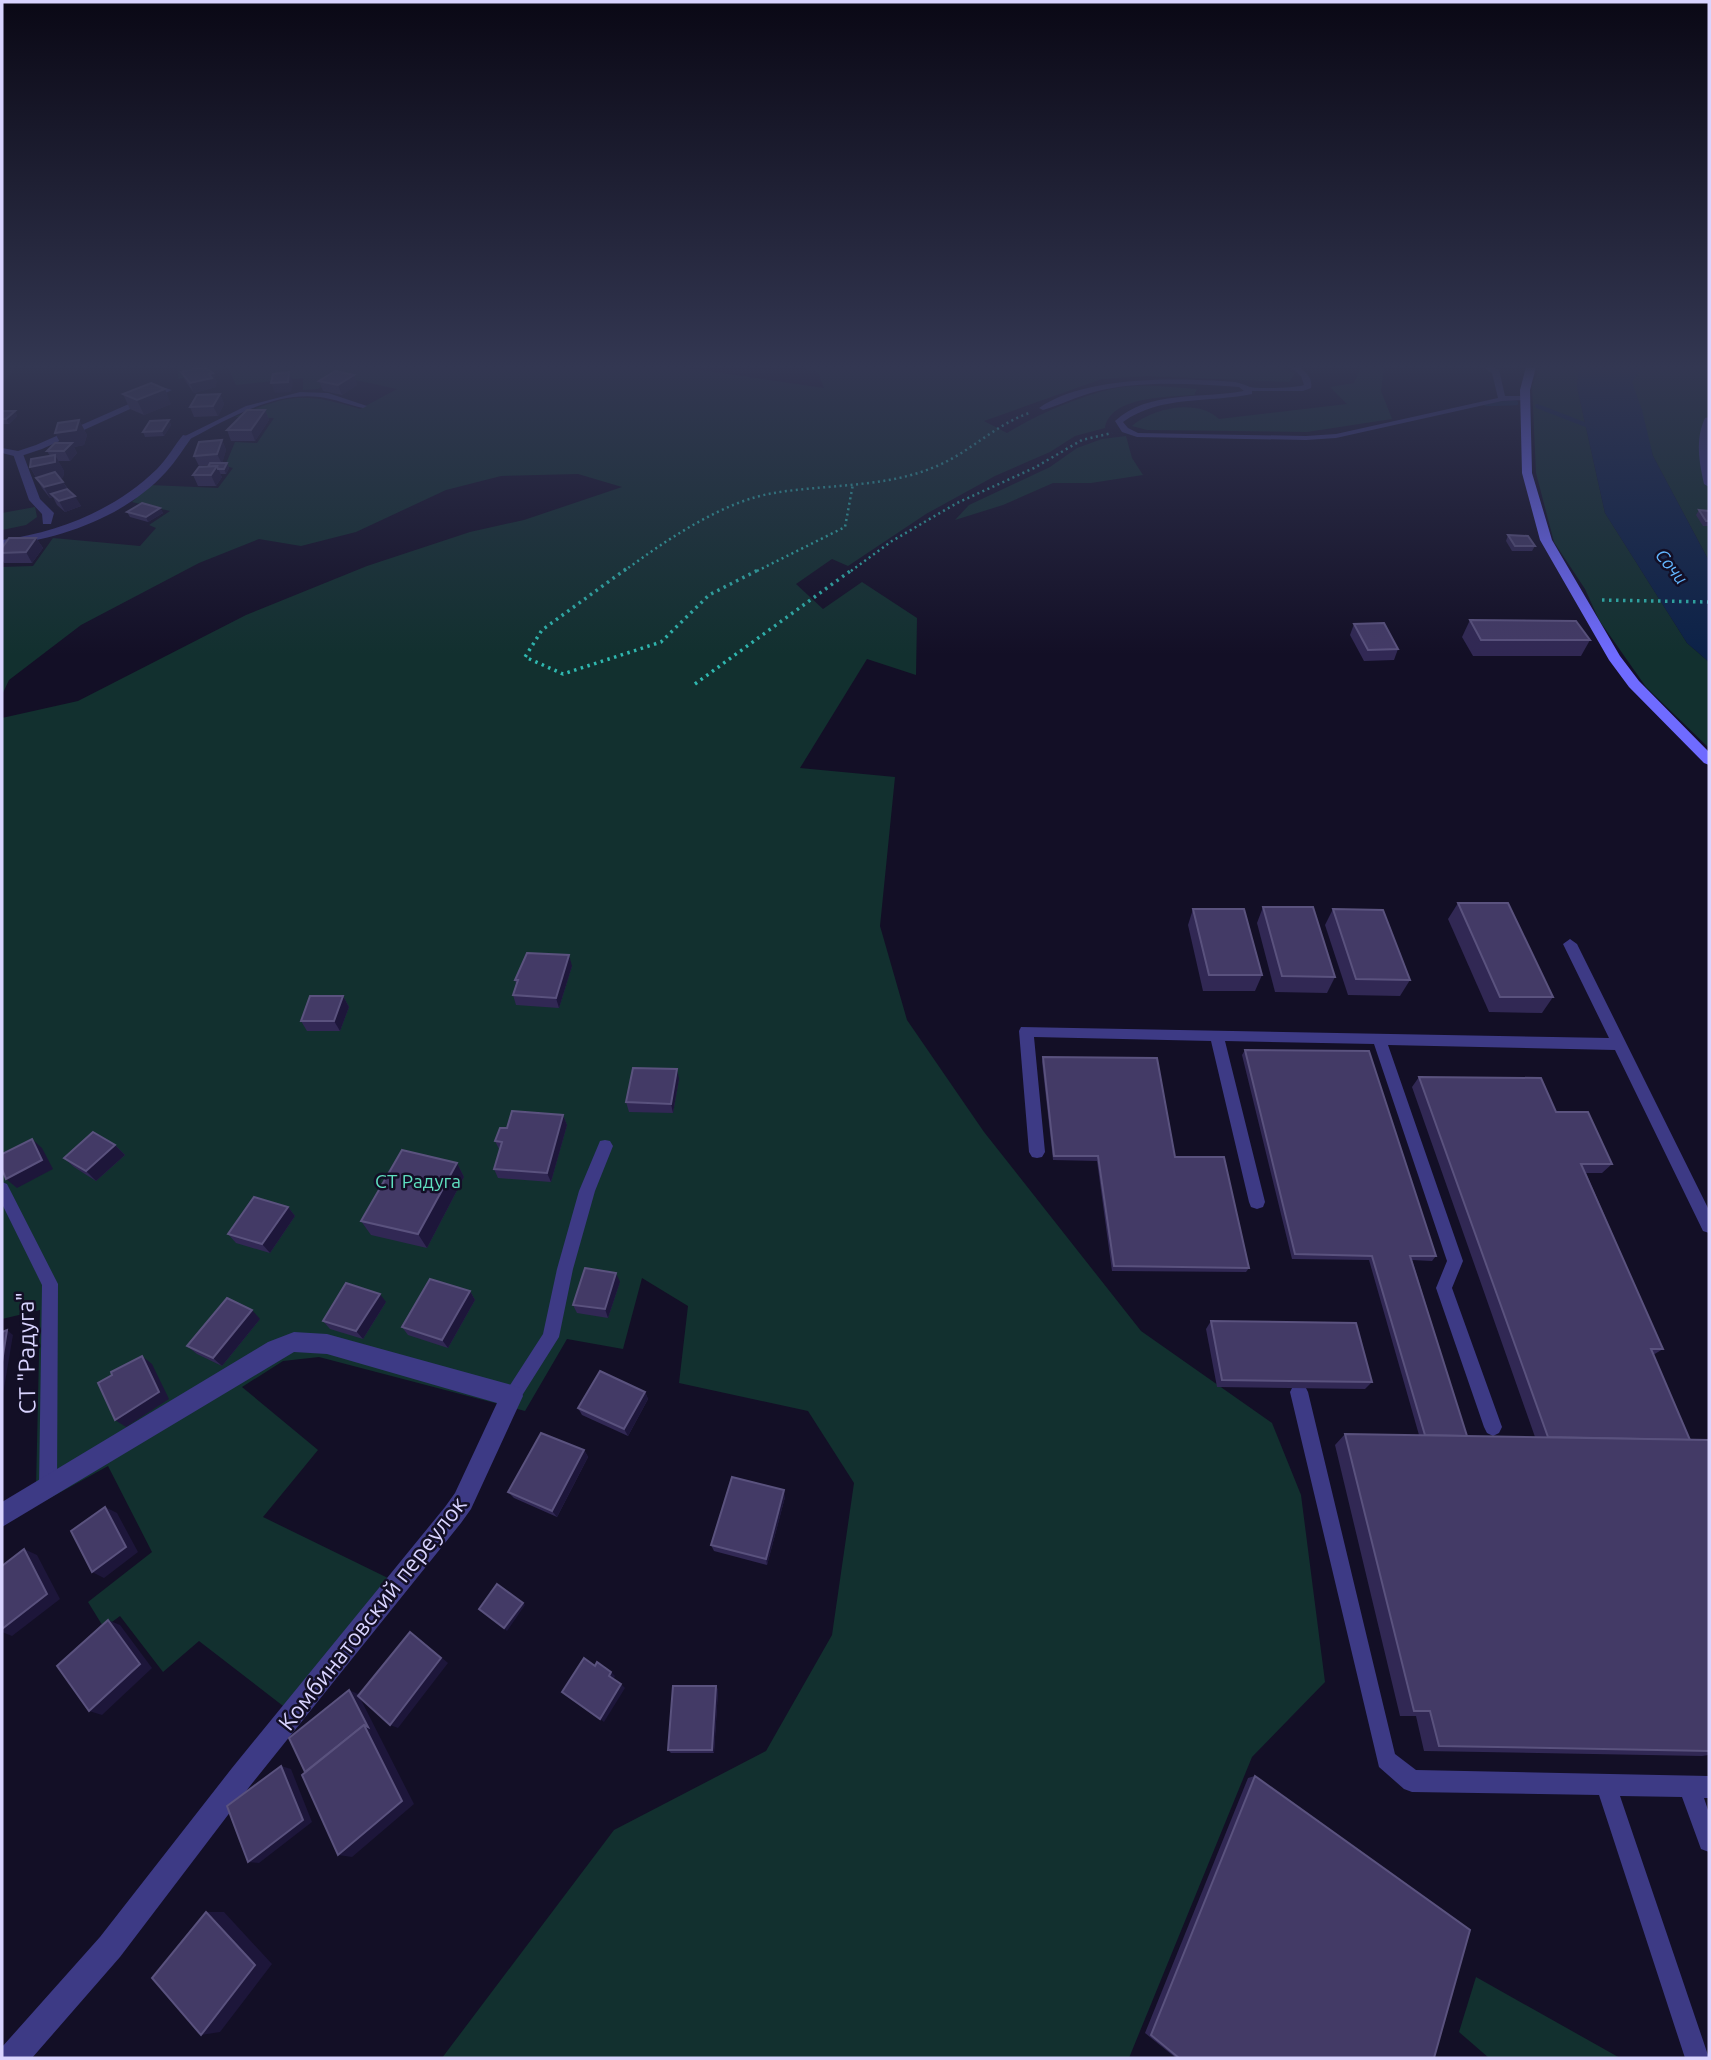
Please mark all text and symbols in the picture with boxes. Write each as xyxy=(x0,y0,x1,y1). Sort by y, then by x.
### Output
water label: Сочи xyxy=(1652,544,1692,588)
park label: СТ Радуга xyxy=(375,1170,461,1192)
street label: СТ "Радуга" xyxy=(12,1292,40,1414)
street label: Комбинатовский переулок xyxy=(273,1491,471,1735)

